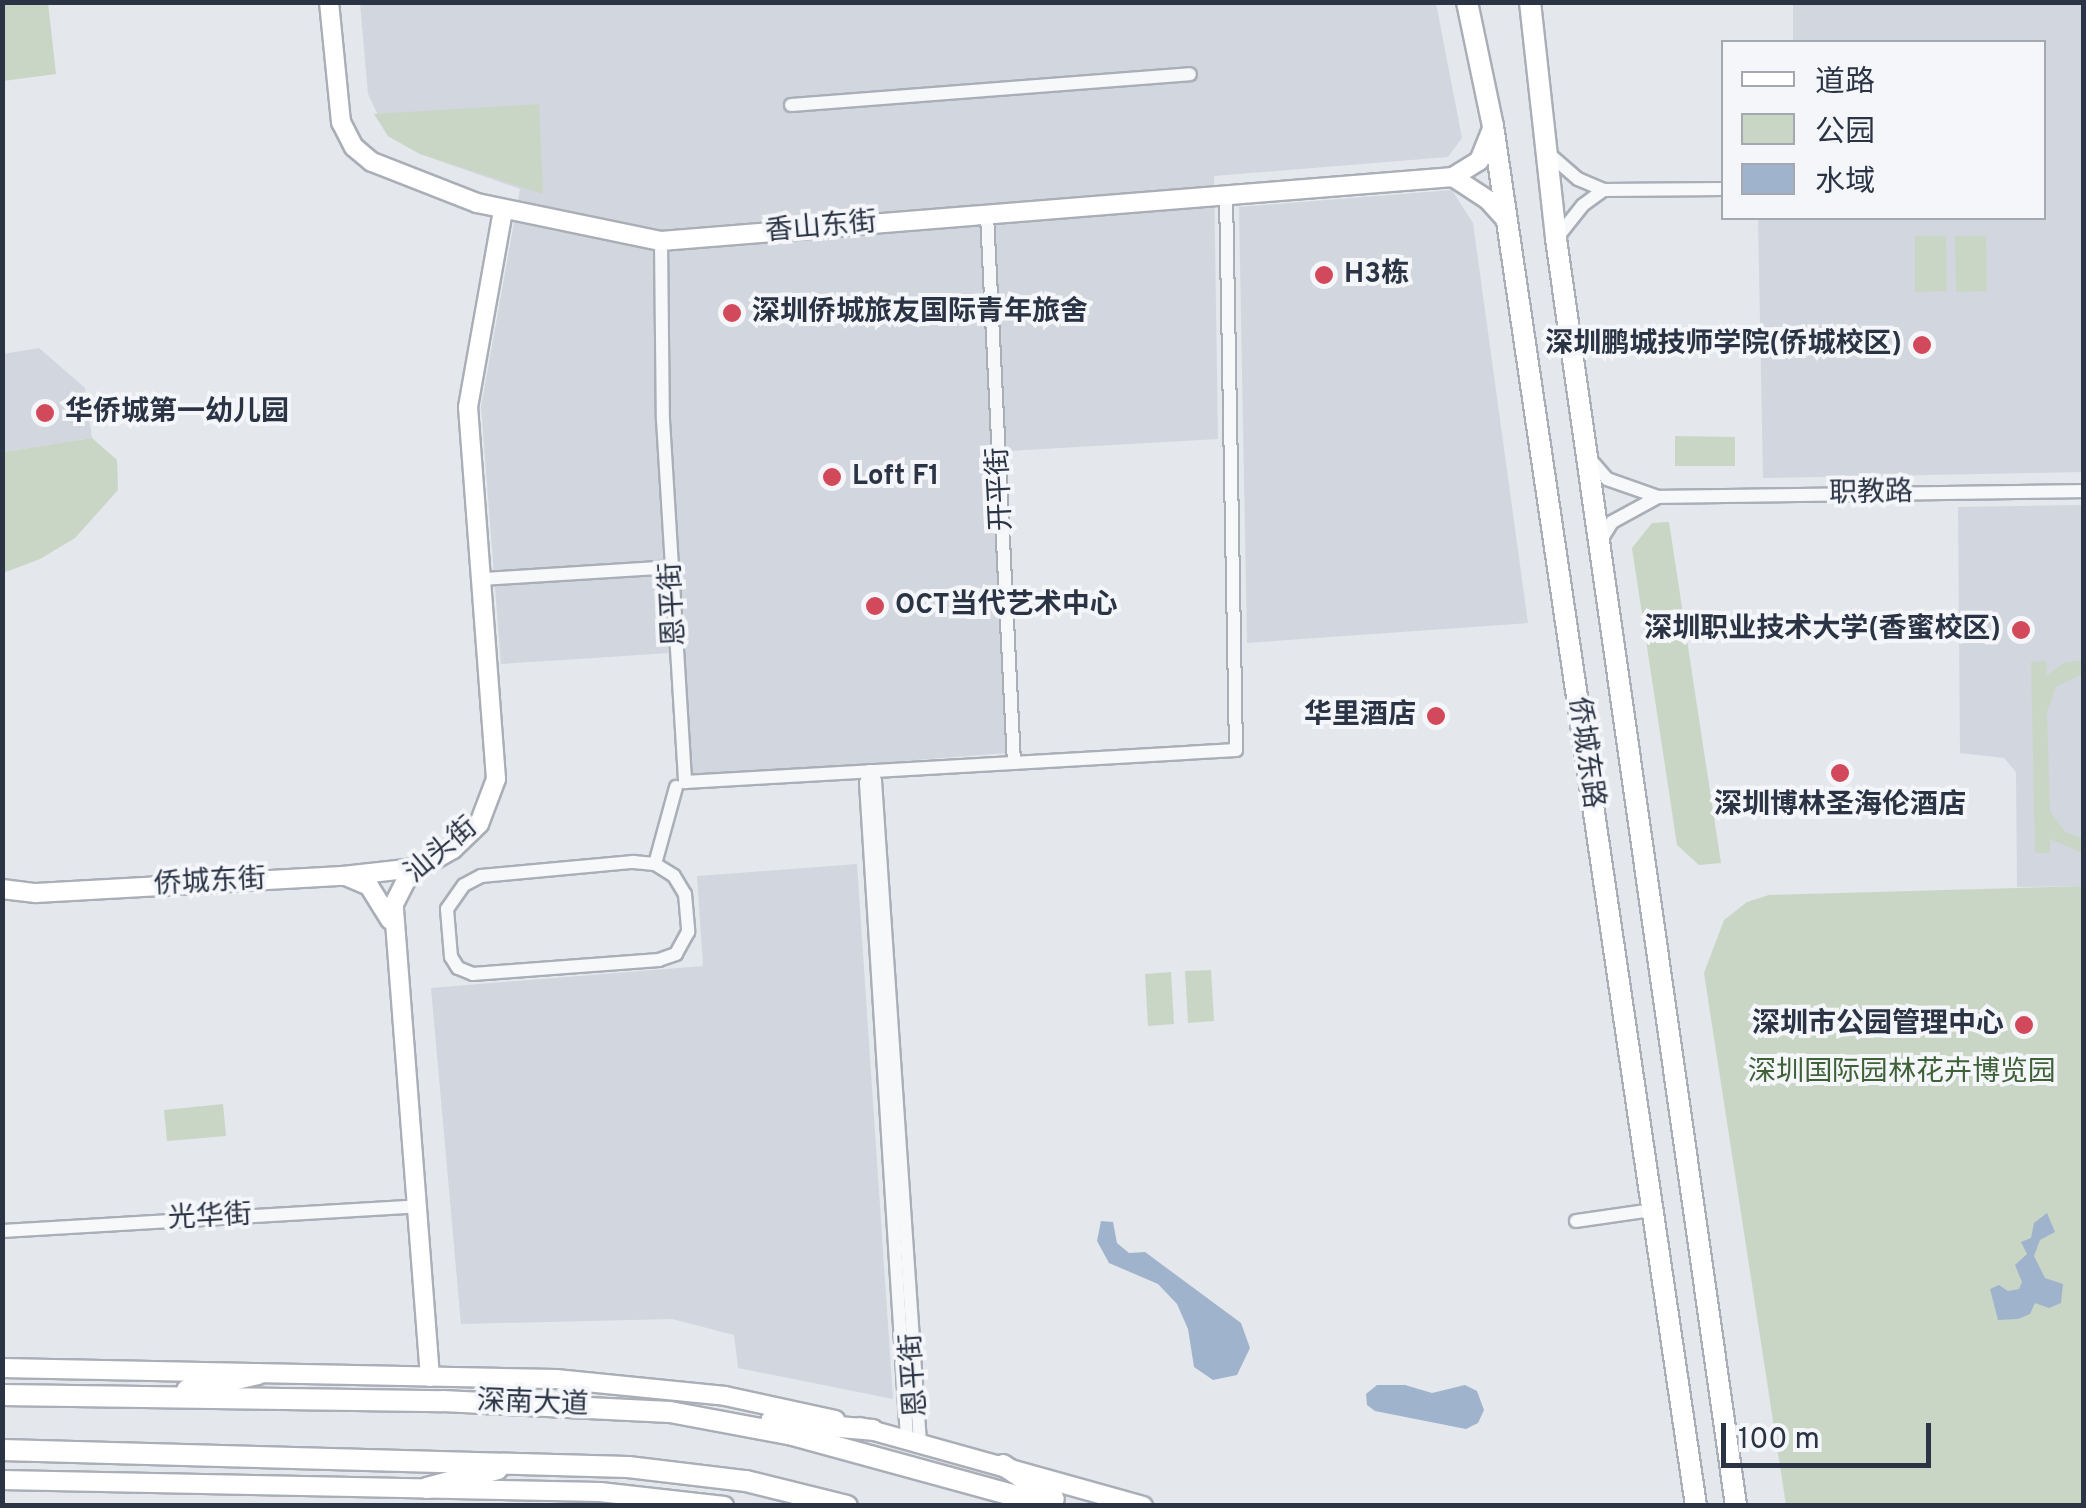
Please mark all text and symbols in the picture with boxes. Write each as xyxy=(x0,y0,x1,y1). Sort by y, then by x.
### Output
legend xyxy=(1721,40,2046,220)
text: 道路 xyxy=(1815,65,1875,102)
text: 公园 xyxy=(1815,115,1875,152)
text: 水域 xyxy=(1815,165,1875,202)
street label: 香山东街 xyxy=(764,206,878,250)
place label: H3栋 xyxy=(1344,258,1409,292)
marker: H3栋 xyxy=(1313,264,1335,286)
place label: 深圳侨城旅友国际青年旅舍 xyxy=(752,296,1088,330)
marker: 深圳侨城旅友国际青年旅舍 xyxy=(721,302,743,324)
place label: 深圳鹏城技师学院(侨城校区) xyxy=(1545,328,1902,362)
marker: 深圳鹏城技师学院(侨城校区) xyxy=(1911,334,1933,356)
place label: 华侨城第一幼儿园 xyxy=(65,396,289,430)
marker: 华侨城第一幼儿园 xyxy=(34,402,56,424)
street label: 开平街 xyxy=(982,446,1020,532)
place label: Loft F1 xyxy=(852,460,940,494)
marker: Loft F1 xyxy=(821,466,843,488)
street label: 职教路 xyxy=(1829,476,1913,512)
street label: 恩平街 xyxy=(655,561,693,647)
place label: OCT当代艺术中心 xyxy=(895,589,1118,623)
marker: OCT当代艺术中心 xyxy=(864,595,886,617)
place label: 深圳职业技术大学(香蜜校区) xyxy=(1644,613,2001,647)
marker: 深圳职业技术大学(香蜜校区) xyxy=(2010,619,2032,641)
street label: 侨城东路 xyxy=(1561,695,1609,811)
place label: 华里酒店 xyxy=(1304,699,1416,733)
marker: 华里酒店 xyxy=(1425,705,1447,727)
marker: 深圳博林圣海伦酒店 xyxy=(1829,762,1851,784)
place label: 深圳博林圣海伦酒店 xyxy=(1714,789,1966,823)
street label: 汕头街 xyxy=(399,811,485,891)
street label: 侨城东街 xyxy=(153,863,267,903)
place label: 深圳市公园管理中心 xyxy=(1752,1008,2004,1042)
marker: 深圳市公园管理中心 xyxy=(2013,1014,2035,1036)
park label: 深圳国际园林花卉博览园 xyxy=(1748,1056,2056,1090)
street label: 光华街 xyxy=(167,1199,253,1237)
street label: 恩平街 xyxy=(895,1332,935,1418)
street label: 深南大道 xyxy=(476,1385,590,1423)
scale bar xyxy=(1726,1403,1936,1465)
text: 100 m xyxy=(1738,1422,1820,1459)

